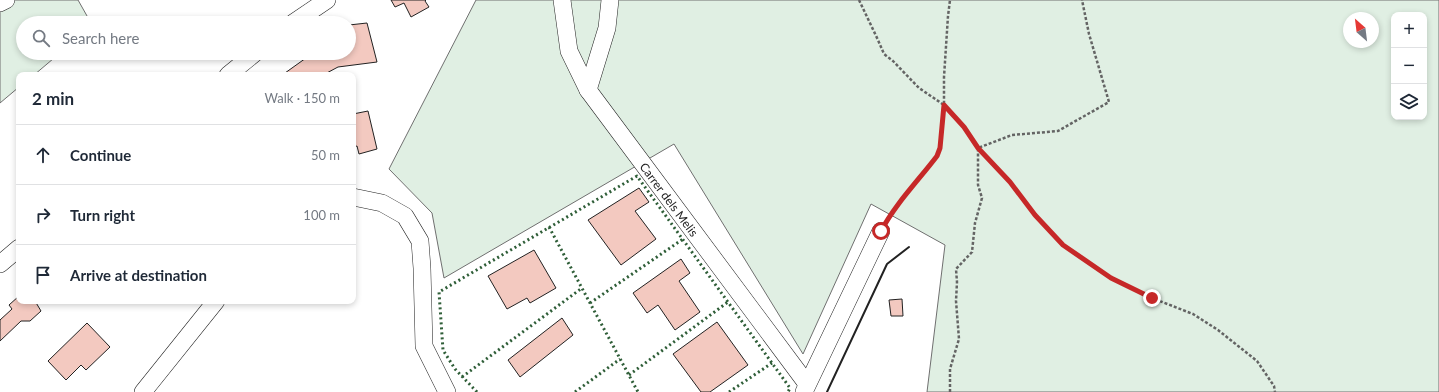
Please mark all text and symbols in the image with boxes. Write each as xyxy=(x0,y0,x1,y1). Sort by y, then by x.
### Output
north arrow xyxy=(1343,12,1379,48)
map controls xyxy=(1391,12,1427,120)
button: + xyxy=(1391,12,1427,48)
search box xyxy=(16,16,356,60)
icon: search xyxy=(30,27,52,49)
text: Search here xyxy=(62,29,139,47)
button: − xyxy=(1391,48,1427,84)
button: layers xyxy=(1391,84,1427,120)
text: 2 min xyxy=(32,88,74,109)
text: Walk · 150 m xyxy=(264,90,340,106)
icon: ahead xyxy=(32,144,54,166)
text: Continue xyxy=(70,146,131,164)
text: 50 m xyxy=(311,147,340,163)
street label: Carrer dels Melis xyxy=(637,159,702,239)
icon: right xyxy=(32,204,54,226)
text: Turn right xyxy=(70,206,135,224)
text: 100 m xyxy=(303,207,340,223)
route start xyxy=(872,222,890,240)
icon: arrive xyxy=(32,264,54,286)
text: Arrive at destination xyxy=(70,266,207,284)
route end xyxy=(1143,289,1161,307)

